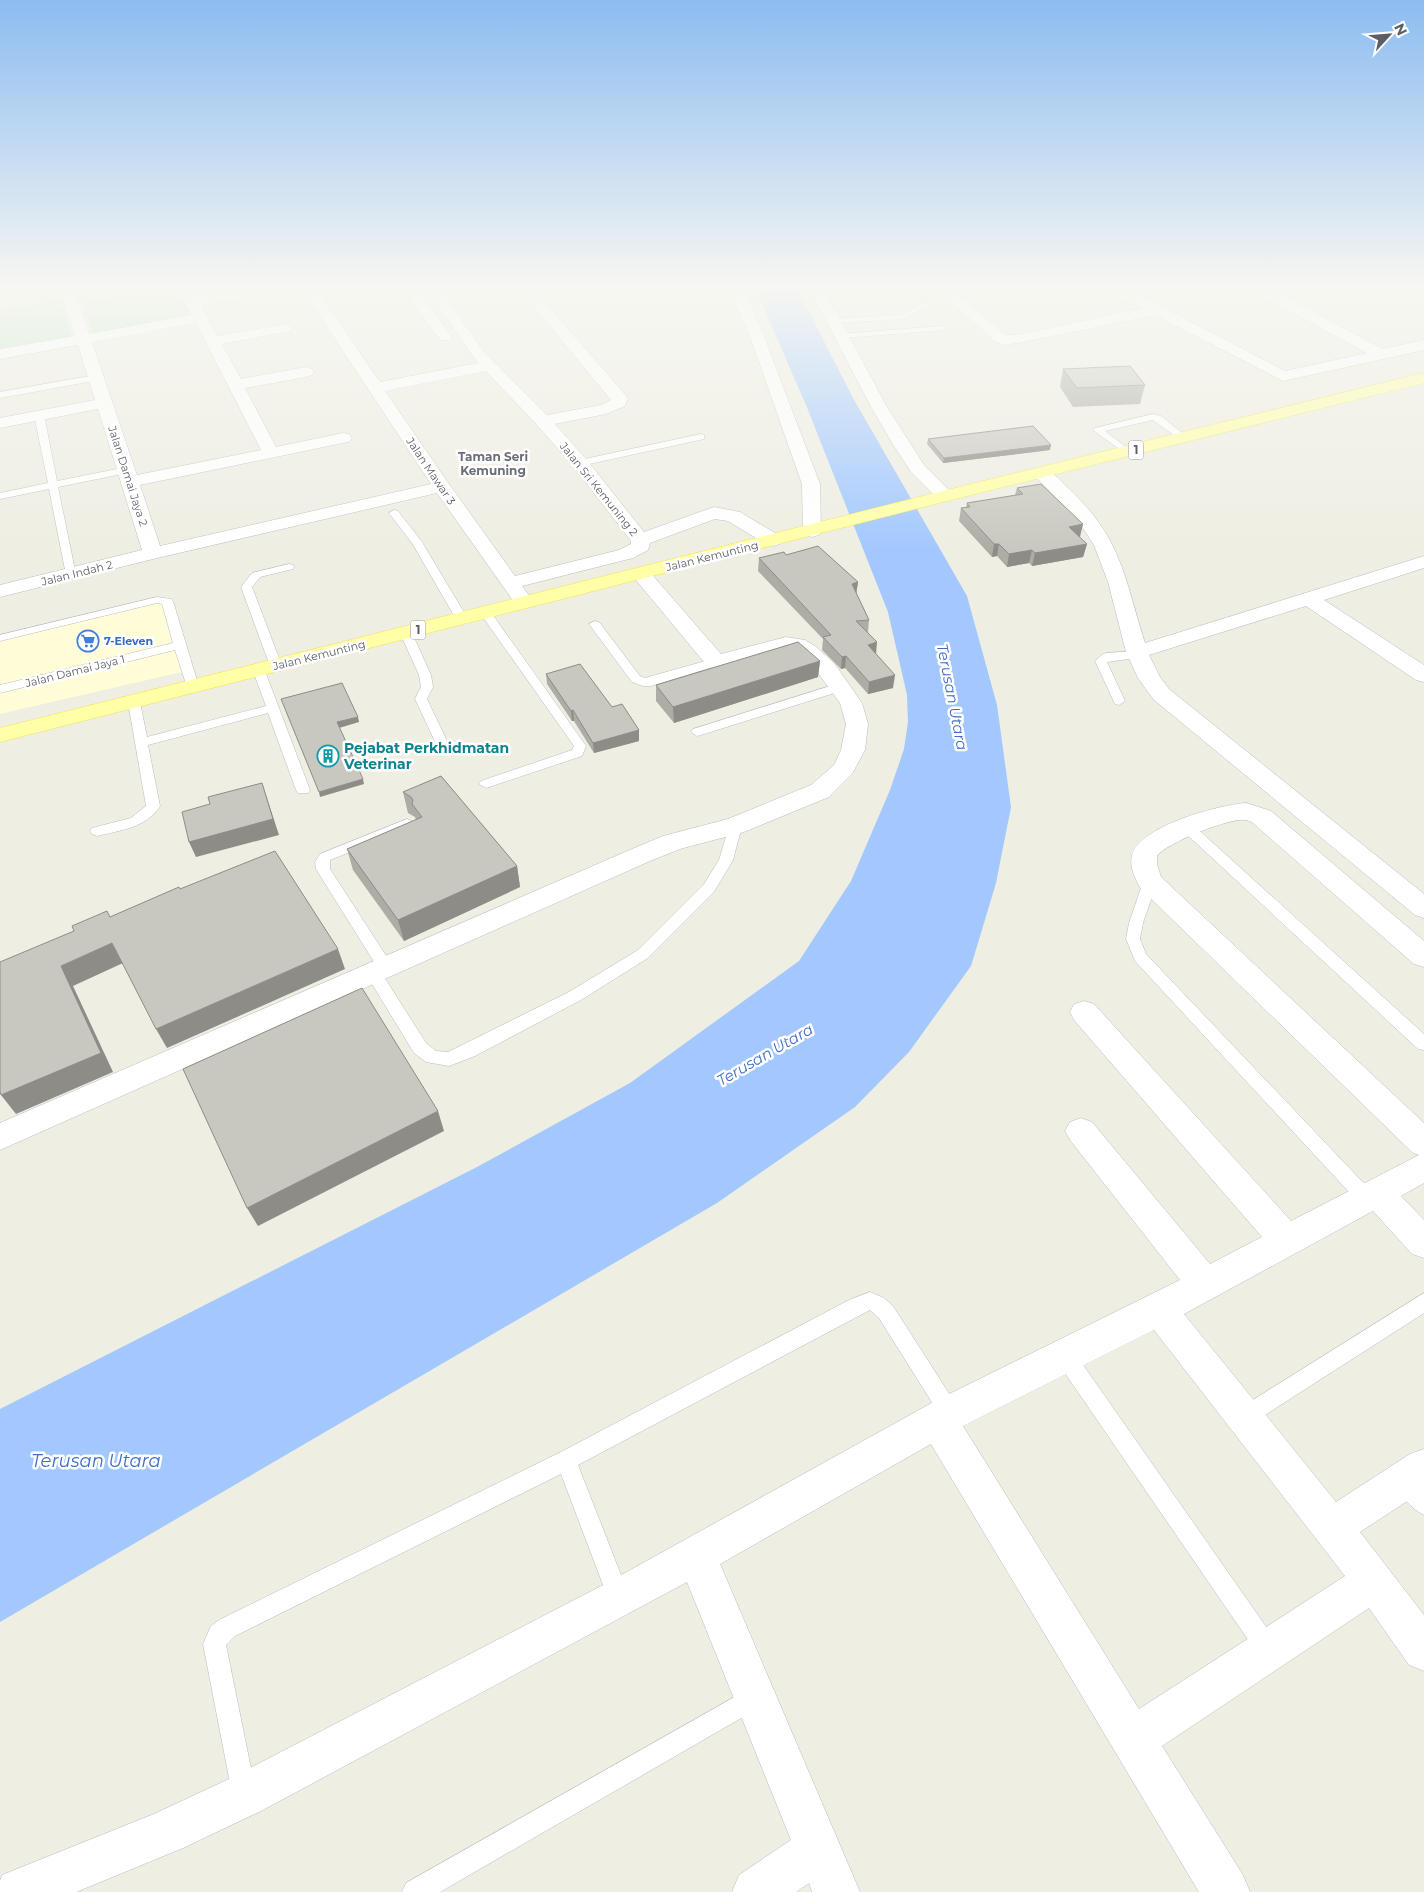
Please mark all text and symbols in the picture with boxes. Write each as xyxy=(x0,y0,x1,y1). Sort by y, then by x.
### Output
north arrow xyxy=(1364,10,1414,60)
text: N xyxy=(1390,20,1411,38)
street label: Jalan Damai Jaya 2 xyxy=(105,423,151,528)
street label: Jalan Mawar 3 xyxy=(403,434,459,507)
street label: Jalan Sri Kemuning 2 xyxy=(556,439,641,539)
road number: 1 xyxy=(1128,440,1144,460)
district label: Taman Seri Kemuning xyxy=(458,449,528,478)
street label: Jalan Kemunting xyxy=(663,538,760,575)
street label: Jalan Indah 2 xyxy=(39,557,114,589)
road number: 1 xyxy=(410,620,426,640)
supermarket icon: 7-Eleven xyxy=(76,629,100,653)
place label: 7-Eleven xyxy=(104,634,153,648)
street label: Jalan Kemunting xyxy=(270,637,367,674)
water label: Terusan Utara xyxy=(933,642,972,752)
street label: Jalan Damai Jaya 1 xyxy=(23,652,126,690)
place label: Pejabat Perkhidmatan Veterinar xyxy=(343,739,509,773)
building icon: Pejabat Perkhidmatan Veterinar xyxy=(316,744,340,768)
water label: Terusan Utara xyxy=(713,1019,816,1090)
water label: Terusan Utara xyxy=(31,1450,161,1472)

